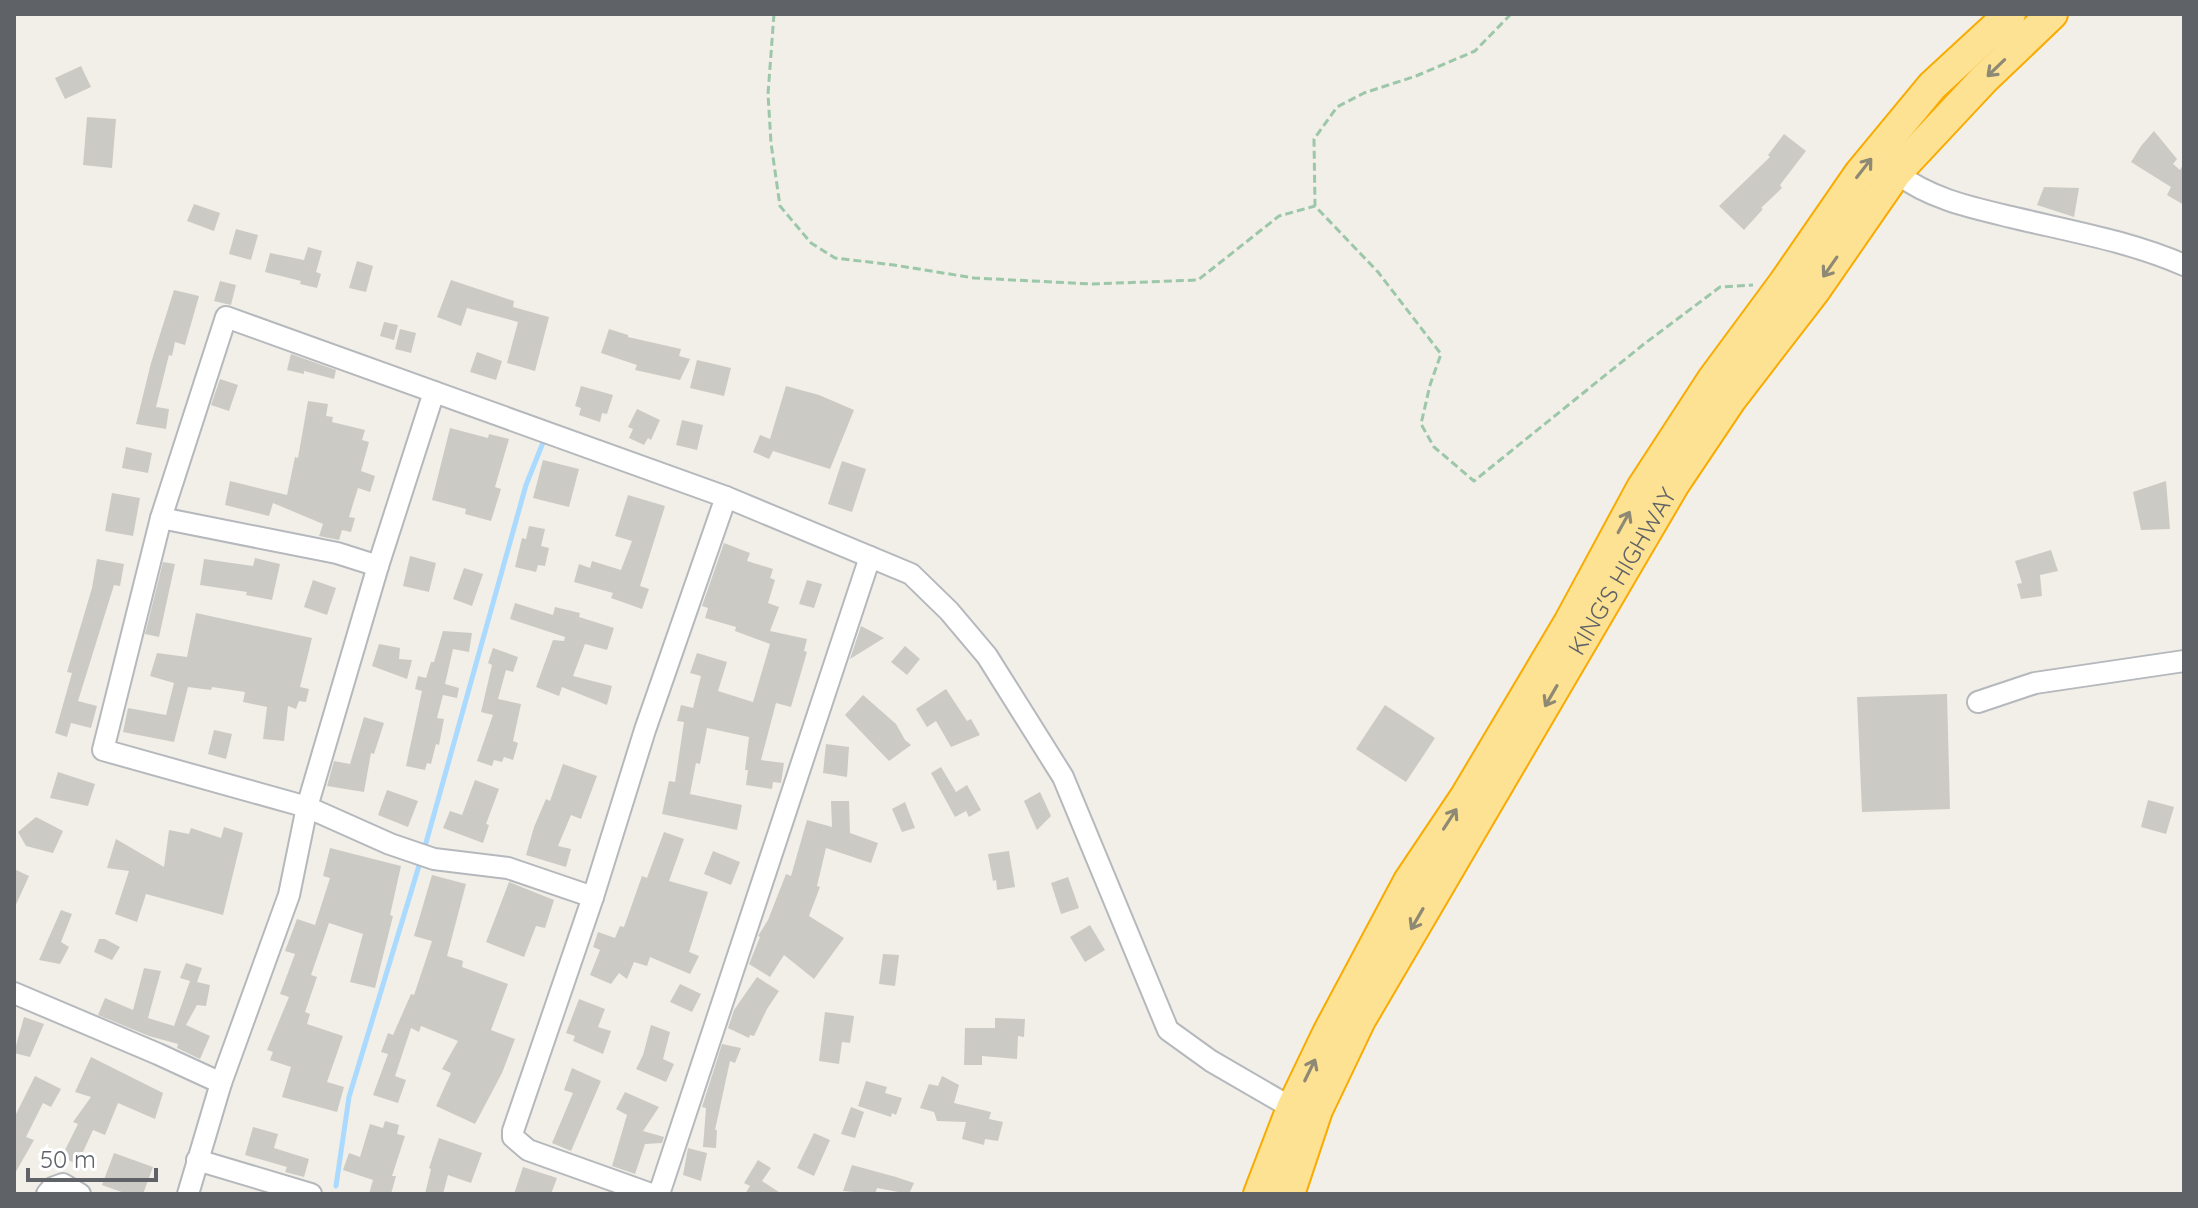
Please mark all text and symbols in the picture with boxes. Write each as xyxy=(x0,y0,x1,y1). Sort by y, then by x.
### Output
one-way arrow xyxy=(1987,58,2006,77)
one-way arrow xyxy=(1856,158,1873,179)
one-way arrow xyxy=(1822,256,1838,278)
street label: KING'S HIGHWAY xyxy=(1561,482,1683,660)
one-way arrow xyxy=(1616,511,1632,534)
one-way arrow xyxy=(1543,683,1558,707)
one-way arrow xyxy=(1442,808,1458,831)
one-way arrow xyxy=(1409,906,1424,930)
one-way arrow xyxy=(1303,1059,1318,1083)
scale bar xyxy=(28,1132,156,1182)
text: 50 m xyxy=(40,1144,96,1174)

